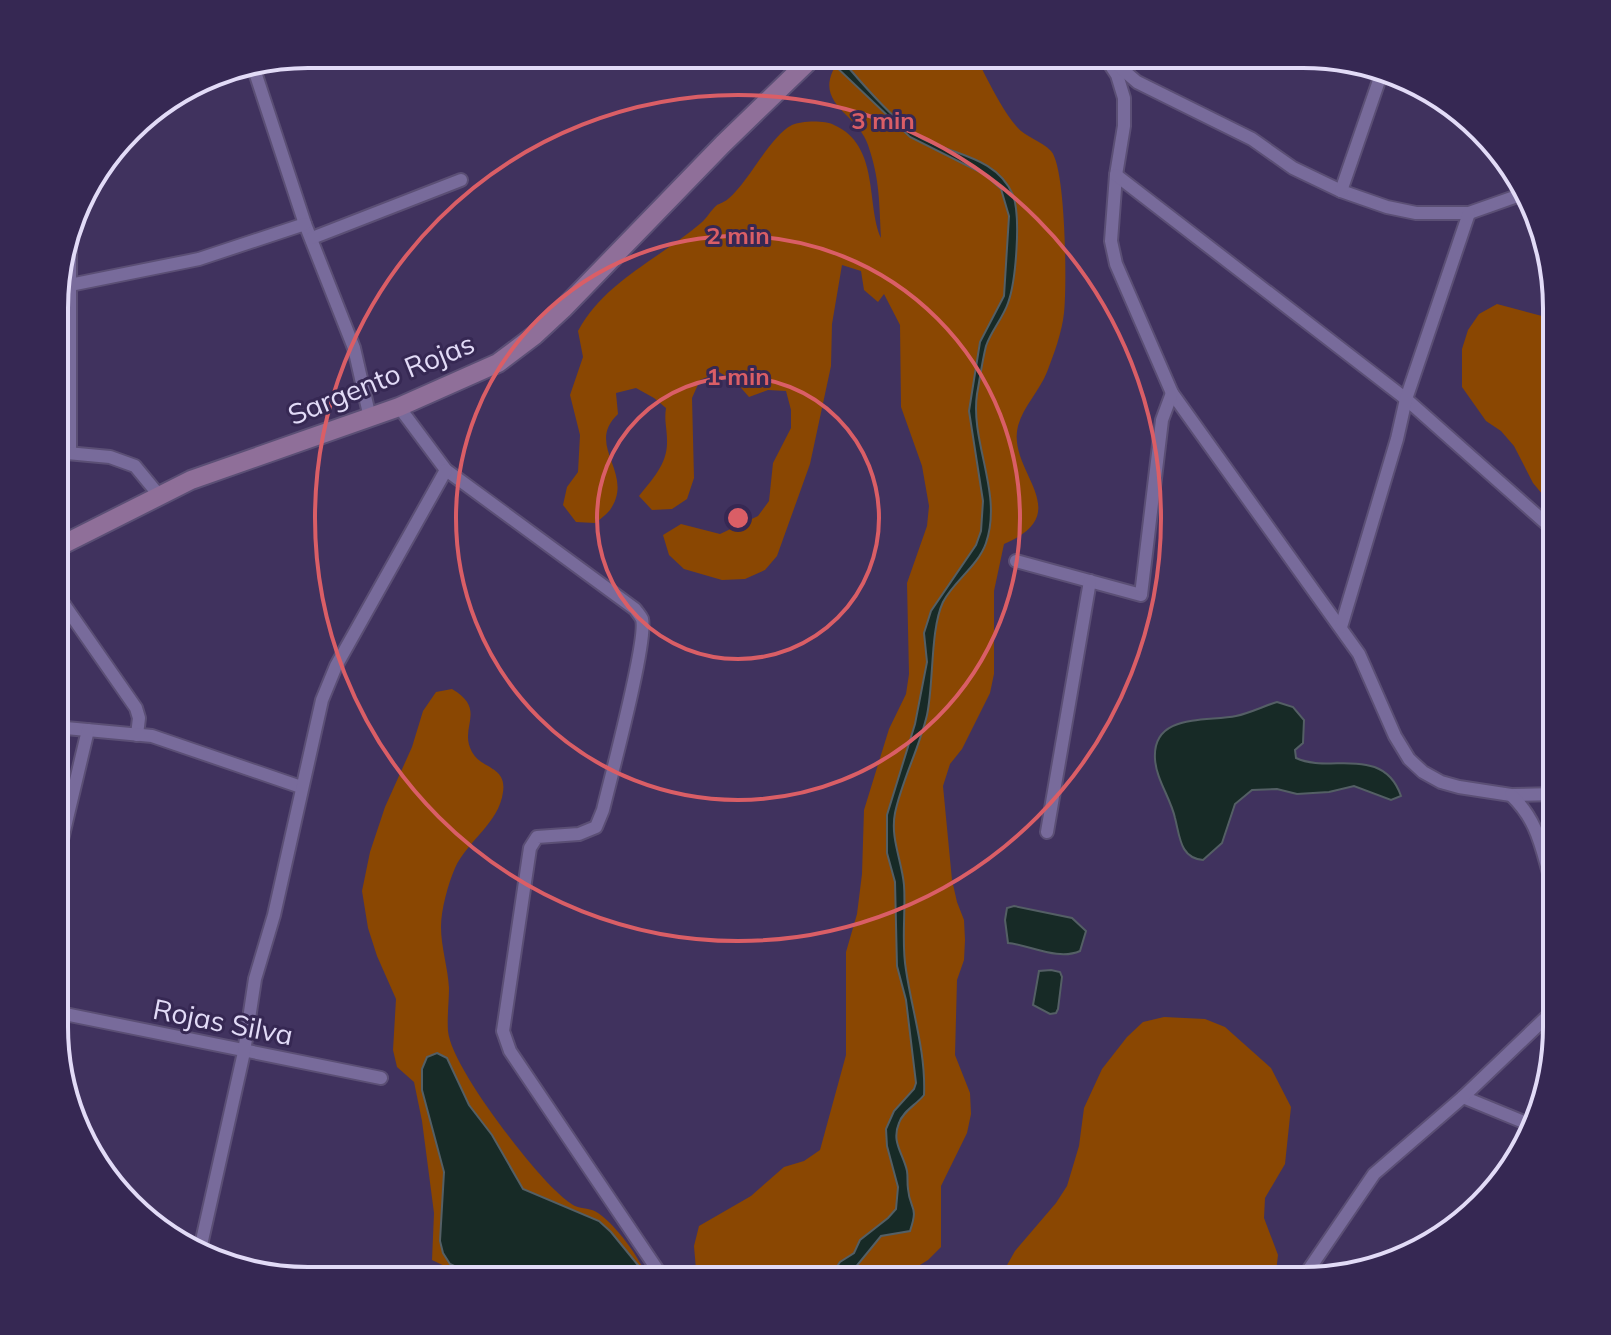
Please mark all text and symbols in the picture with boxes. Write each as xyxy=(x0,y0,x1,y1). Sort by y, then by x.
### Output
text: 3 min xyxy=(851,105,915,135)
text: 2 min xyxy=(706,220,770,250)
street label: Sargento Rojas xyxy=(282,325,479,432)
text: 1 min xyxy=(706,361,770,391)
centre of rings xyxy=(724,504,752,532)
street label: Rojas Silva xyxy=(150,991,296,1052)

